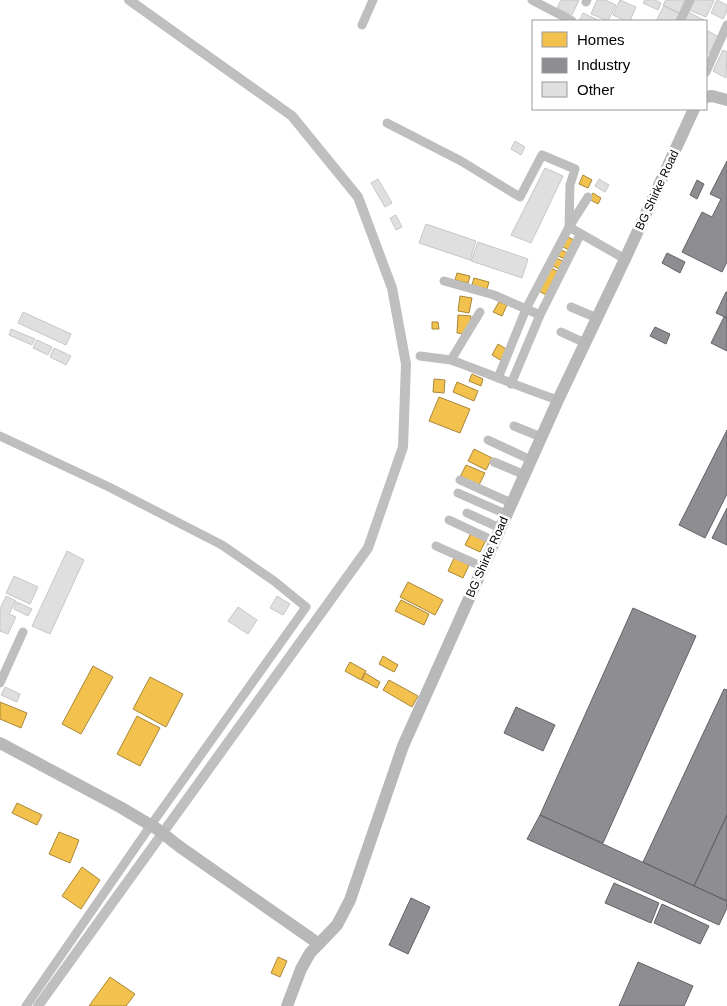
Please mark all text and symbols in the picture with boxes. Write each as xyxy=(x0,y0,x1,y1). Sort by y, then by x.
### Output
legend xyxy=(532,20,707,110)
text: Homes xyxy=(577,31,625,48)
text: Industry xyxy=(577,56,631,73)
text: Other xyxy=(577,81,615,98)
street label: BG Shirke Road xyxy=(632,148,682,232)
street label: BG Shirke Road xyxy=(463,515,511,599)

